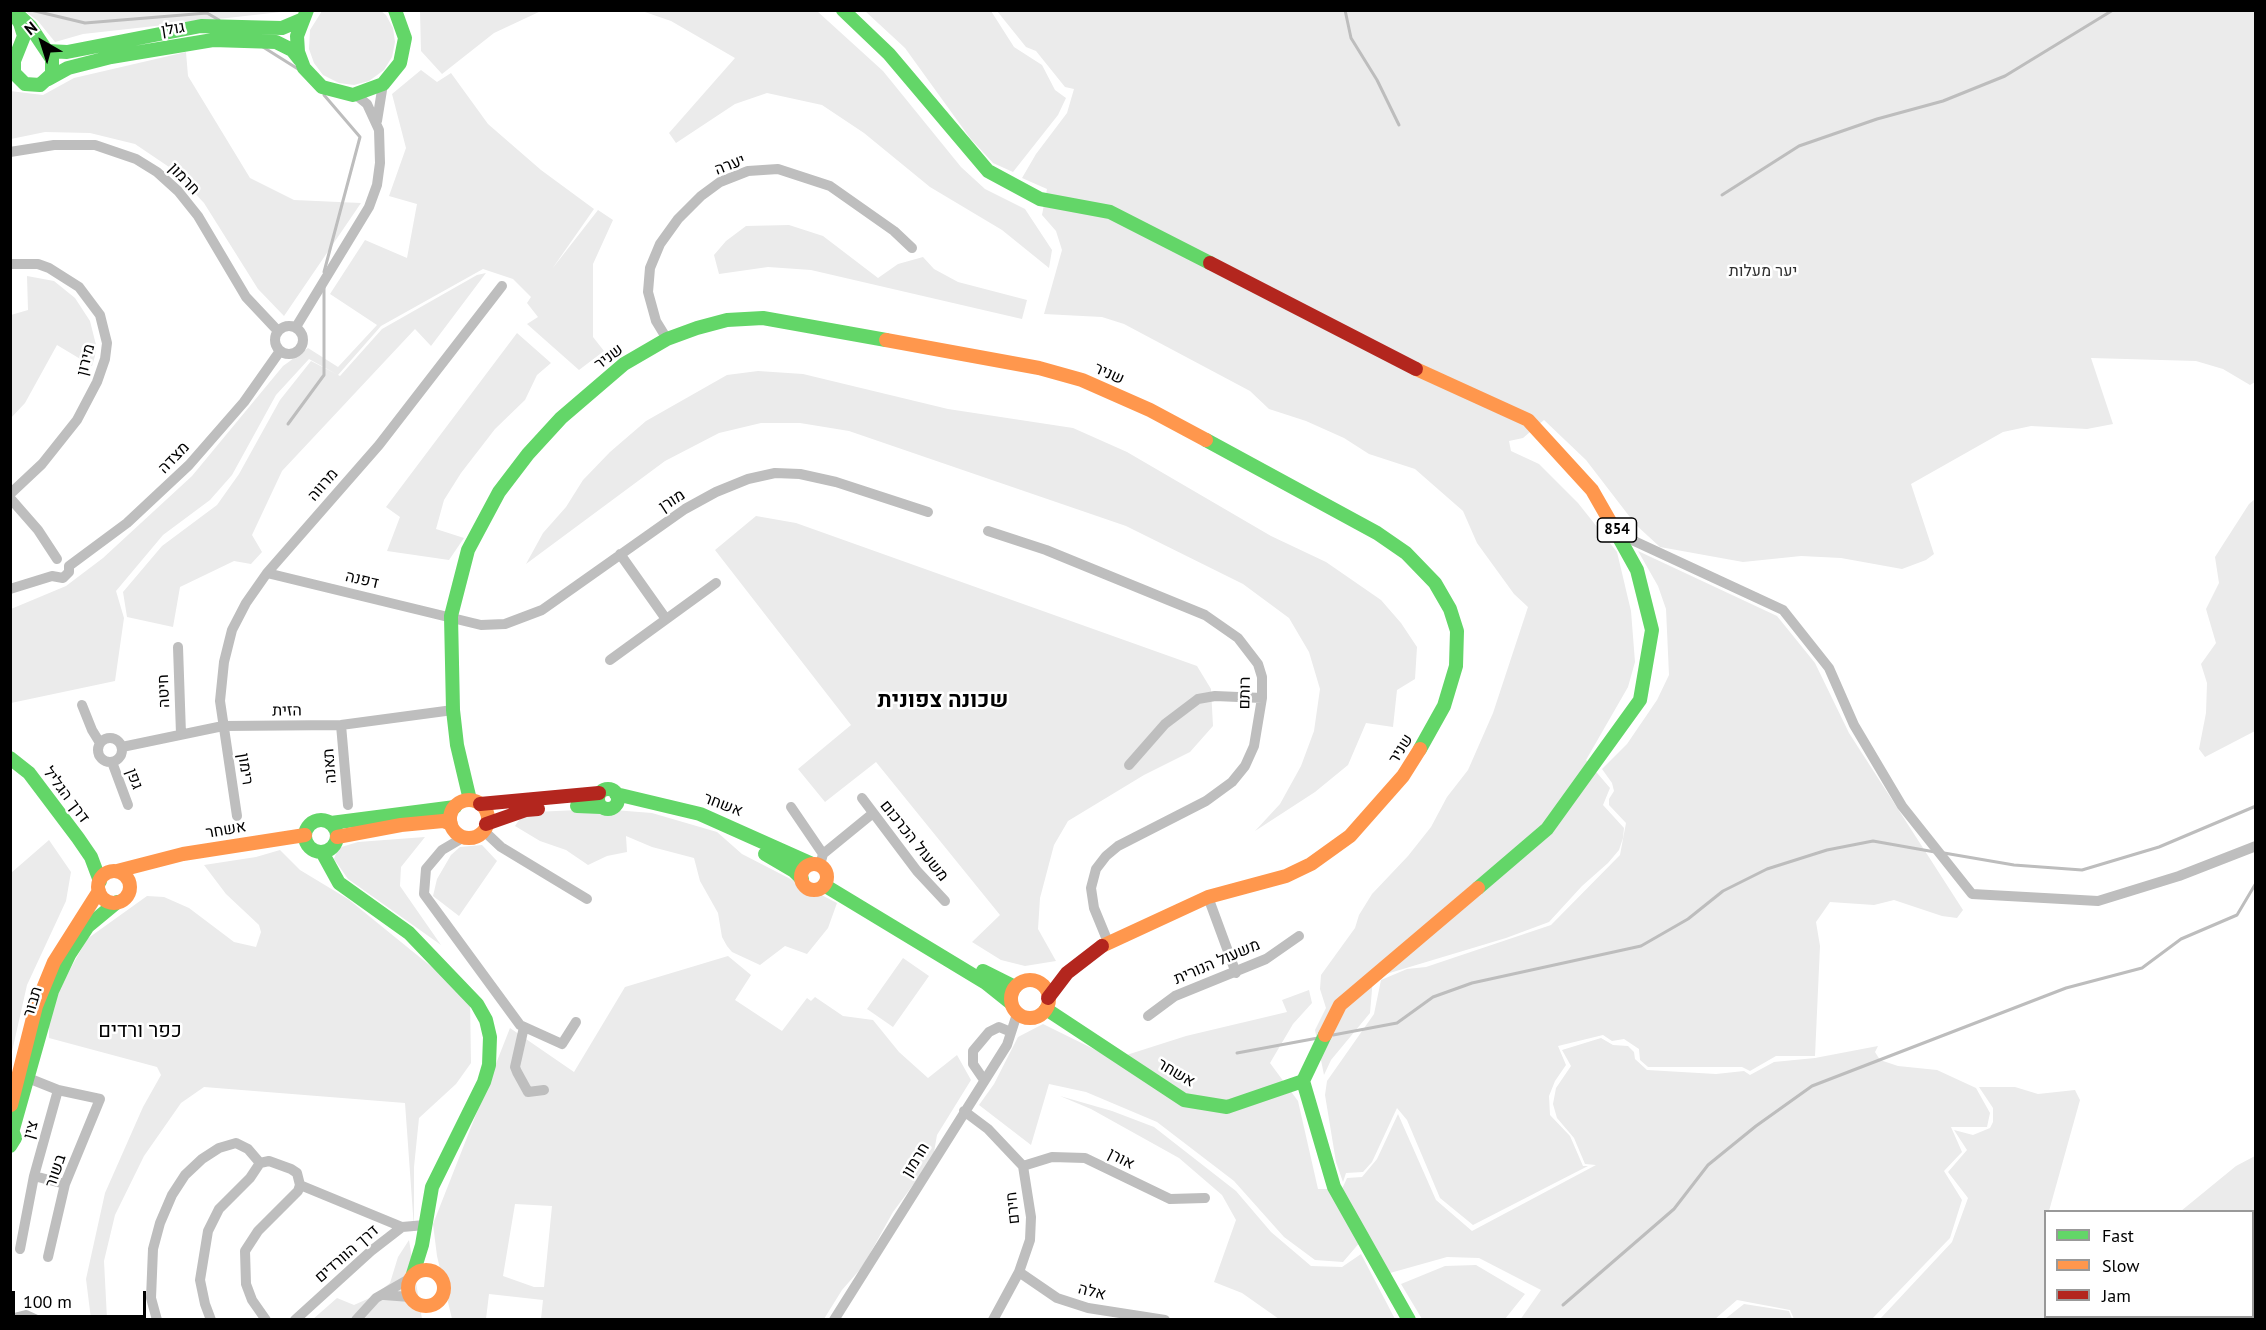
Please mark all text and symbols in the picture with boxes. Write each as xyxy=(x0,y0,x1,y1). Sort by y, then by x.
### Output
north arrow xyxy=(12,12,72,72)
text: N xyxy=(20,17,41,39)
street label: גולן xyxy=(160,18,186,40)
street label: יערה xyxy=(712,150,748,180)
street label: חרמון xyxy=(164,159,204,199)
park label: יער מעלות xyxy=(1729,261,1797,281)
street label: שניר xyxy=(591,340,627,374)
street label: מירון xyxy=(73,342,99,378)
street label: שניר xyxy=(1091,359,1127,389)
street label: מצדה xyxy=(154,438,194,478)
street label: מרווה xyxy=(304,465,342,505)
street label: מורן xyxy=(655,486,689,516)
road number: 854 xyxy=(1598,518,1636,542)
street label: דפנה xyxy=(343,567,381,593)
street label: חיטה xyxy=(154,674,174,708)
street label: רותם xyxy=(1235,676,1255,710)
district label: שכונה צפונית xyxy=(878,688,1008,714)
street label: הזית xyxy=(272,701,302,721)
street label: שניר xyxy=(1385,731,1417,767)
street label: תאנה xyxy=(319,748,341,784)
street label: רימון xyxy=(233,752,257,786)
street label: דרך הגליל xyxy=(39,763,93,827)
street label: גפן xyxy=(121,766,147,792)
street label: אשחר xyxy=(701,789,745,821)
street label: משעול הכרכום xyxy=(875,797,953,885)
street label: אשחר xyxy=(204,817,248,843)
street label: משעול הנורית xyxy=(1171,935,1263,989)
street label: תבור xyxy=(19,984,47,1020)
district label: כפר ורדים xyxy=(98,1019,182,1043)
street label: אשחר xyxy=(1154,1055,1198,1091)
street label: צין xyxy=(19,1119,43,1141)
street label: חרמון xyxy=(898,1139,934,1181)
street label: אורן xyxy=(1104,1144,1138,1174)
street label: בשור xyxy=(41,1152,71,1190)
street label: חירם xyxy=(1002,1191,1024,1225)
legend xyxy=(2044,1210,2254,1318)
street label: דרך הוורדים xyxy=(311,1221,383,1287)
text: Fast xyxy=(2102,1224,2134,1247)
text: Slow xyxy=(2102,1254,2140,1277)
scale bar xyxy=(15,1279,148,1317)
street label: אלה xyxy=(1076,1279,1108,1305)
text: Jam xyxy=(2102,1284,2131,1307)
text: 100 m xyxy=(23,1290,72,1313)

